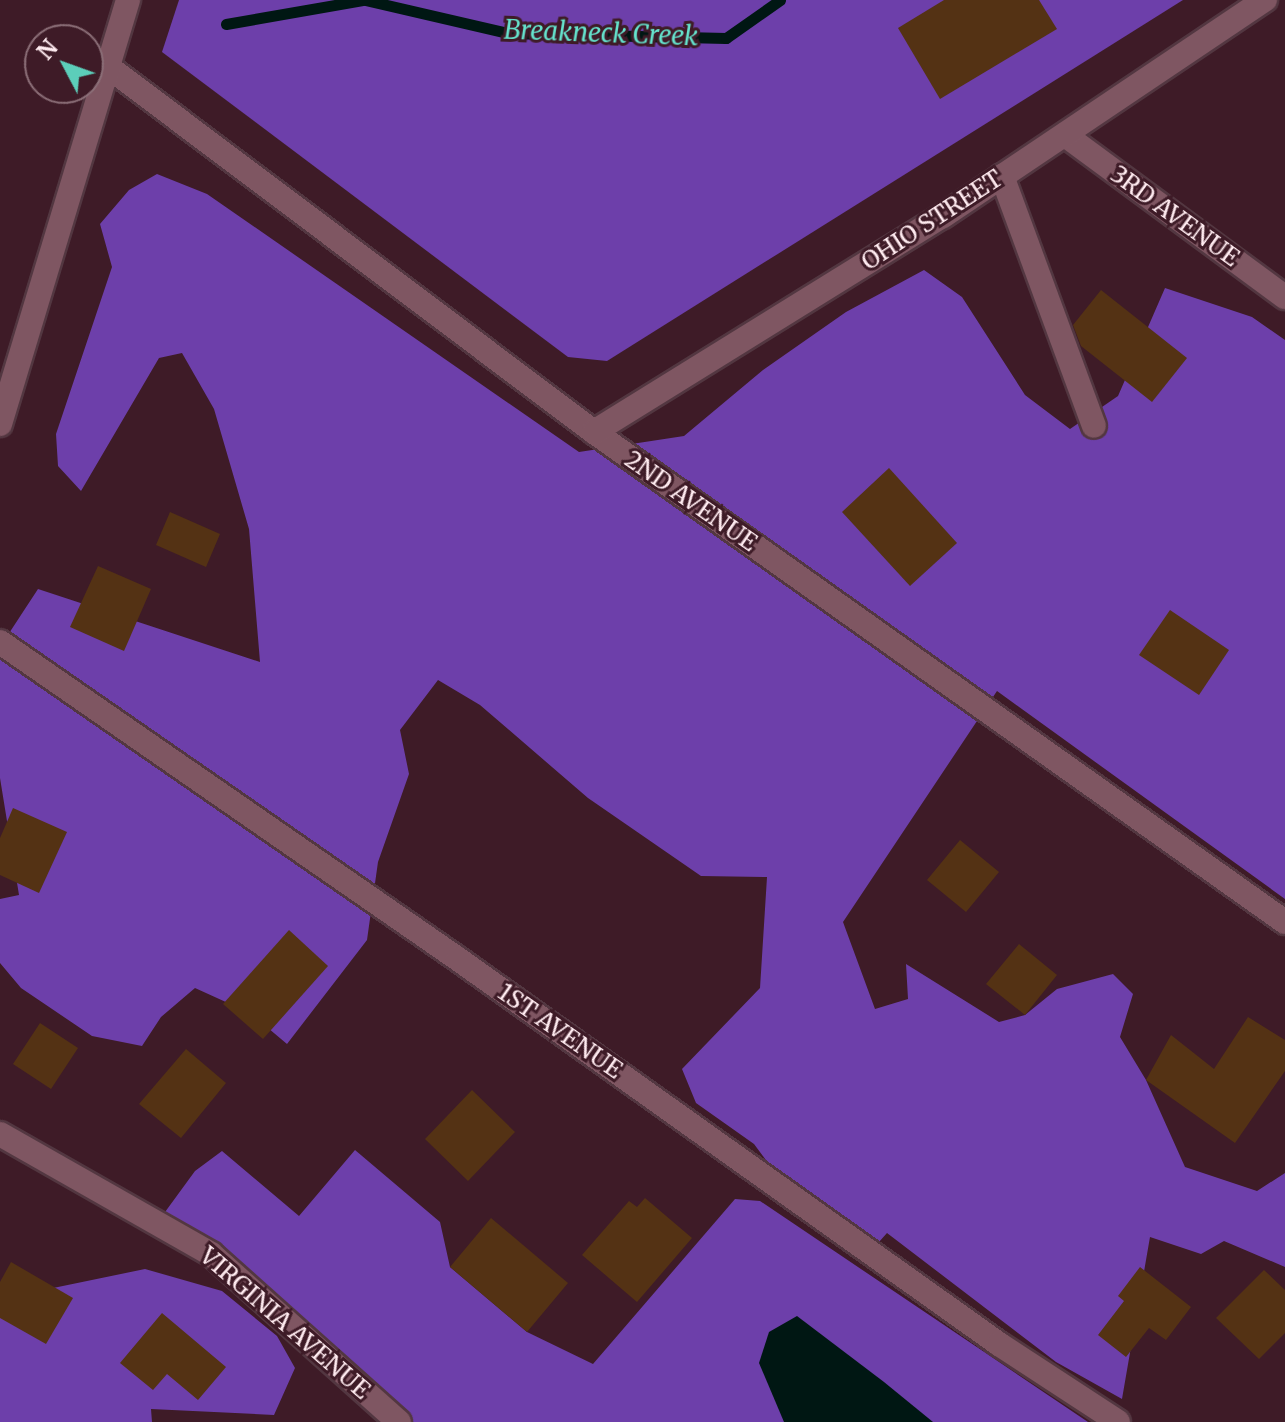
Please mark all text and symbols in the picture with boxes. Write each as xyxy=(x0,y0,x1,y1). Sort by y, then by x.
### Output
water label: Breakneck Creek xyxy=(503,14,699,52)
north arrow xyxy=(24,24,104,104)
text: N xyxy=(31,34,64,65)
street label: 3RD AVENUE xyxy=(1105,160,1245,272)
street label: OHIO STREET xyxy=(856,164,1008,276)
street label: 2ND AVENUE xyxy=(619,445,763,557)
street label: 1ST AVENUE xyxy=(492,978,628,1084)
street label: VIRGINIA AVENUE xyxy=(194,1241,376,1405)

